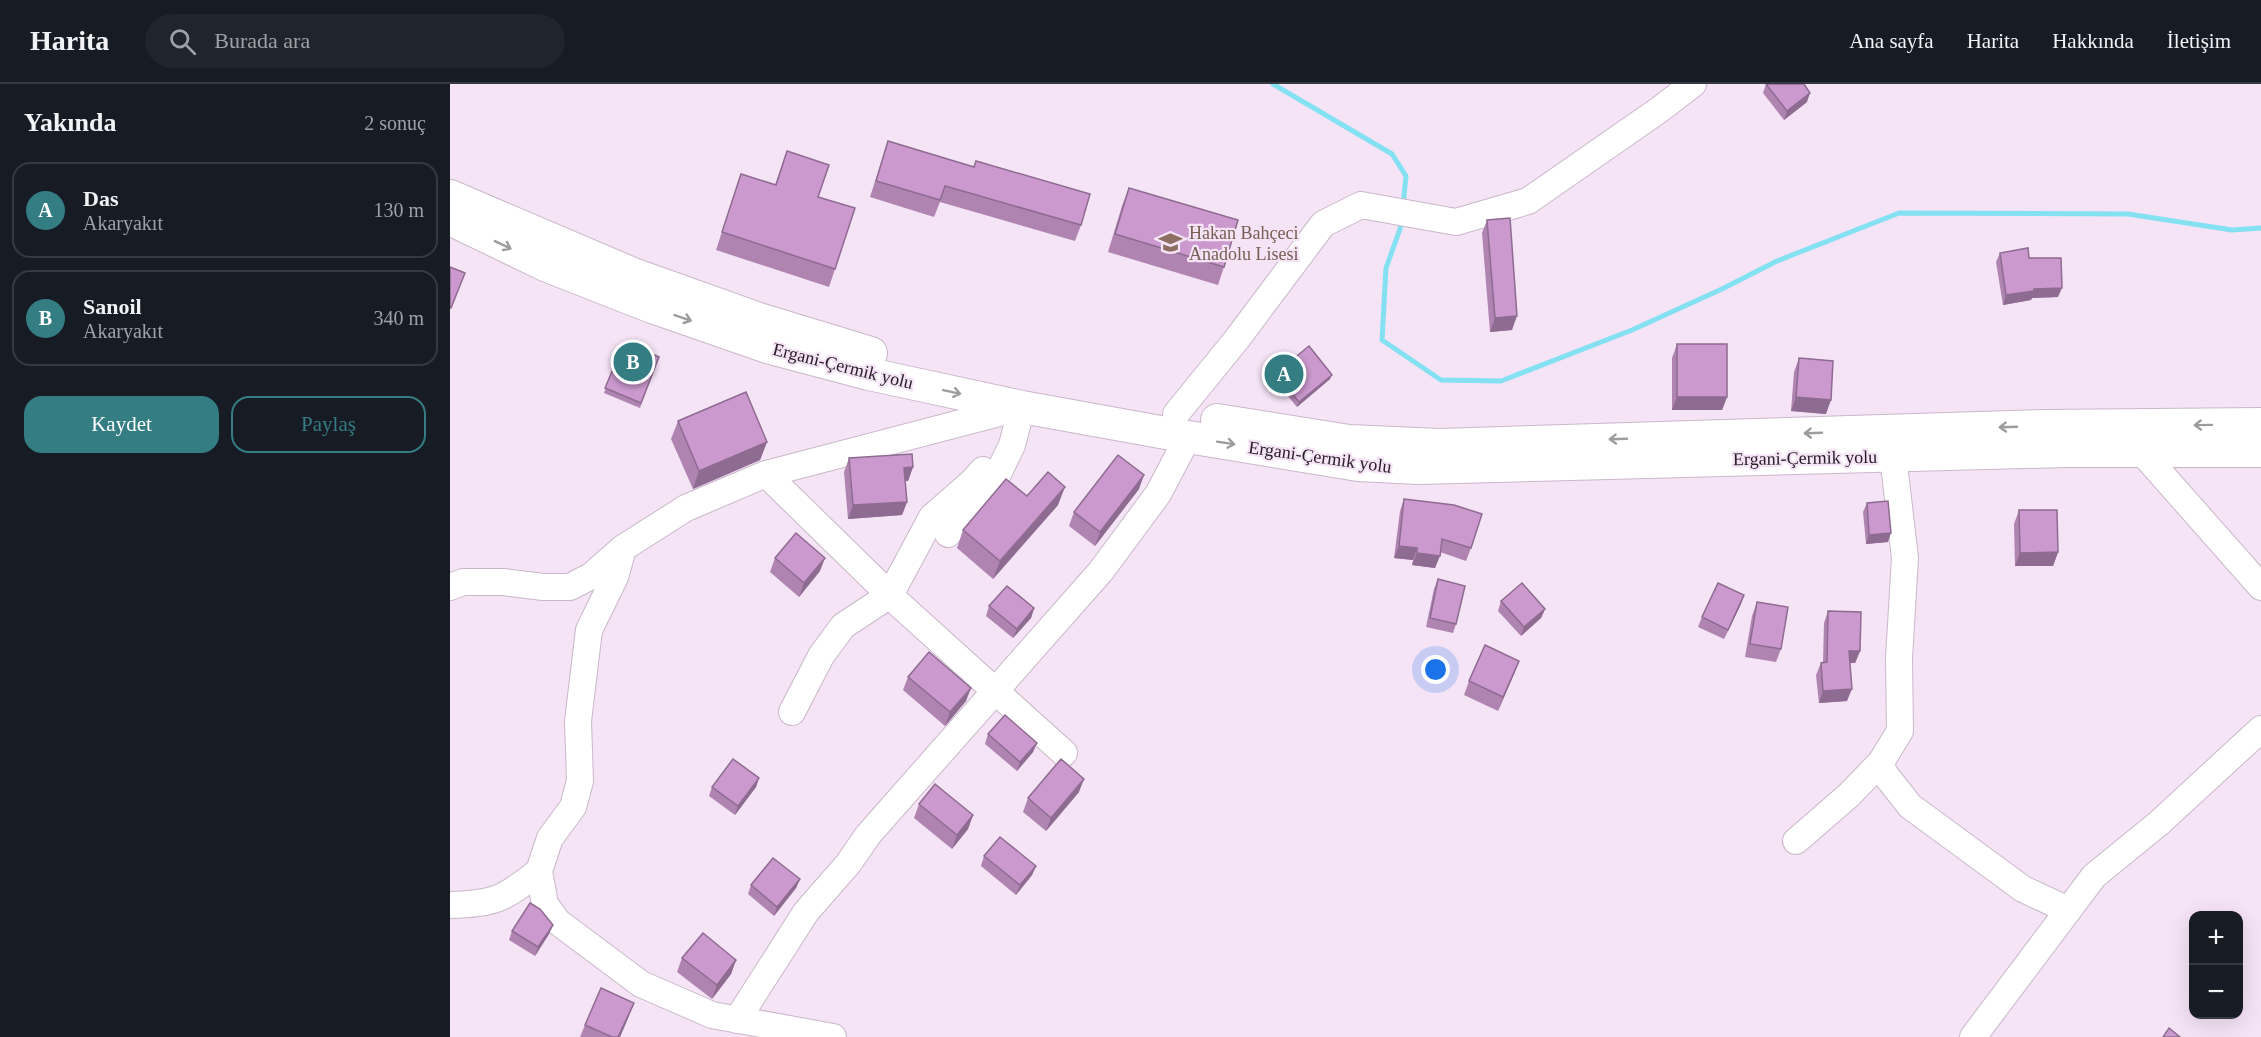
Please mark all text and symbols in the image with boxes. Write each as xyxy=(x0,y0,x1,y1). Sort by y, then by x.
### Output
search box xyxy=(145,14,565,68)
text: Harita xyxy=(30,25,109,56)
icon: search xyxy=(166,25,199,58)
text: Burada ara xyxy=(214,28,310,53)
text: Ana sayfa xyxy=(1849,29,1934,53)
text: Harita xyxy=(1967,29,2019,53)
text: Hakkında xyxy=(2052,29,2134,53)
text: İletişim xyxy=(2167,29,2231,53)
text: Yakında xyxy=(24,108,117,137)
text: 2 sonuç xyxy=(364,112,426,134)
text: Das xyxy=(83,186,118,211)
text: A xyxy=(38,199,53,221)
text: 130 m xyxy=(373,199,424,221)
text: Akaryakıt xyxy=(83,212,163,234)
place label: Hakan Bahçeci Anadolu Lisesi xyxy=(1189,223,1299,264)
school or university icon: Hakan Bahçeci Anadolu Lisesi xyxy=(1158,230,1184,256)
one-way arrow xyxy=(493,239,511,251)
text: Sanoil xyxy=(83,294,142,319)
text: B xyxy=(39,307,52,329)
text: 340 m xyxy=(373,307,424,329)
one-way arrow xyxy=(673,313,692,324)
text: Akaryakıt xyxy=(83,320,163,342)
street label: Ergani-Çermik yolu xyxy=(771,339,915,393)
pin: B xyxy=(614,340,652,384)
pin: A xyxy=(1264,352,1304,396)
one-way arrow xyxy=(942,387,961,398)
button: Kaydet xyxy=(24,396,219,453)
button: Paylaş xyxy=(231,396,426,453)
one-way arrow xyxy=(2193,419,2213,430)
one-way arrow xyxy=(1998,421,2018,433)
one-way arrow xyxy=(1803,428,1823,439)
one-way arrow xyxy=(1608,434,1628,445)
street label: Ergani-Çermik yolu xyxy=(1247,437,1393,477)
one-way arrow xyxy=(1216,438,1235,449)
street label: Ergani-Çermik yolu xyxy=(1733,447,1877,469)
your location xyxy=(1421,655,1450,684)
map controls xyxy=(2189,911,2243,1019)
button: + xyxy=(2189,911,2243,965)
button: − xyxy=(2189,965,2243,1019)

